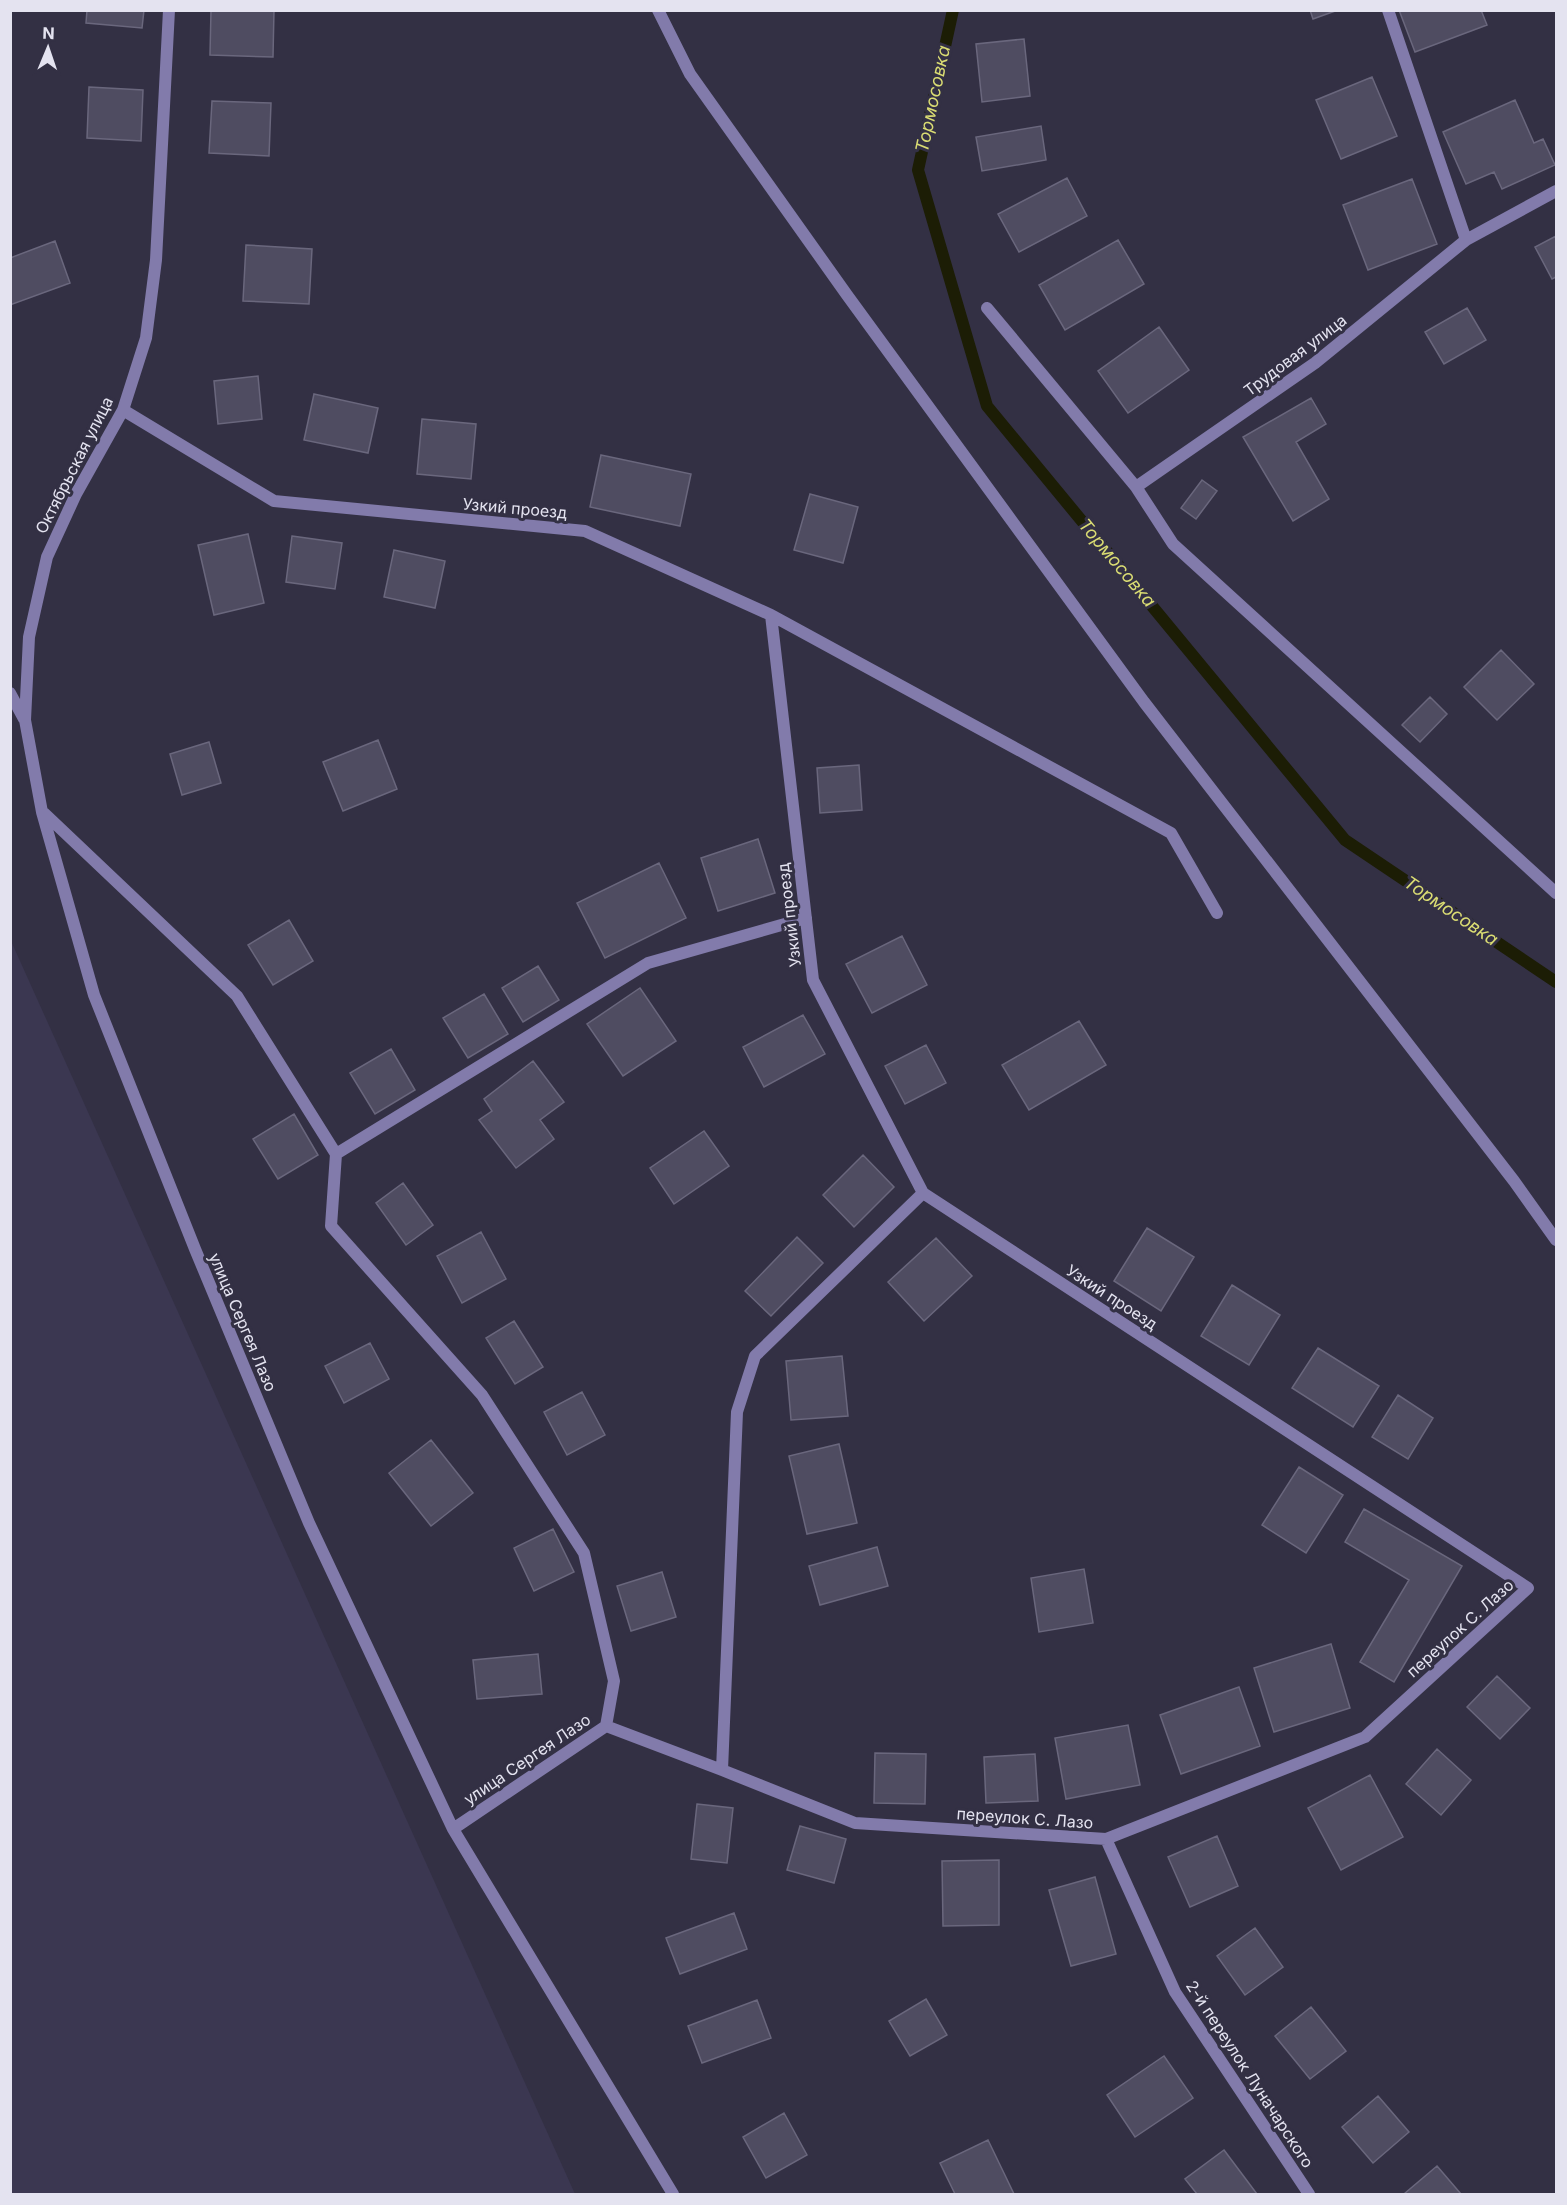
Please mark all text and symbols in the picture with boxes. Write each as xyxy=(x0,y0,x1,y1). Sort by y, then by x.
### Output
north arrow xyxy=(18,18,78,78)
text: N xyxy=(42,23,55,43)
water label: Тормосовка xyxy=(911,43,954,154)
street label: Трудовая улица xyxy=(1240,310,1350,400)
street label: Октябрьская улица xyxy=(31,393,117,537)
street label: Узкий проезд xyxy=(462,493,568,523)
water label: Тормосовка xyxy=(1074,514,1160,611)
street label: Узкий проезд xyxy=(773,862,805,968)
water label: Тормосовка xyxy=(1400,871,1502,950)
street label: улица Сергея Лазо xyxy=(205,1250,281,1394)
street label: Узкий проезд xyxy=(1063,1260,1161,1334)
street label: переулок С. Лазо xyxy=(1402,1575,1518,1681)
street label: улица Сергея Лазо xyxy=(460,1709,594,1809)
street label: переулок С. Лазо xyxy=(956,1803,1094,1833)
street label: 2-й переулок Луначарского xyxy=(1182,1976,1318,2172)

